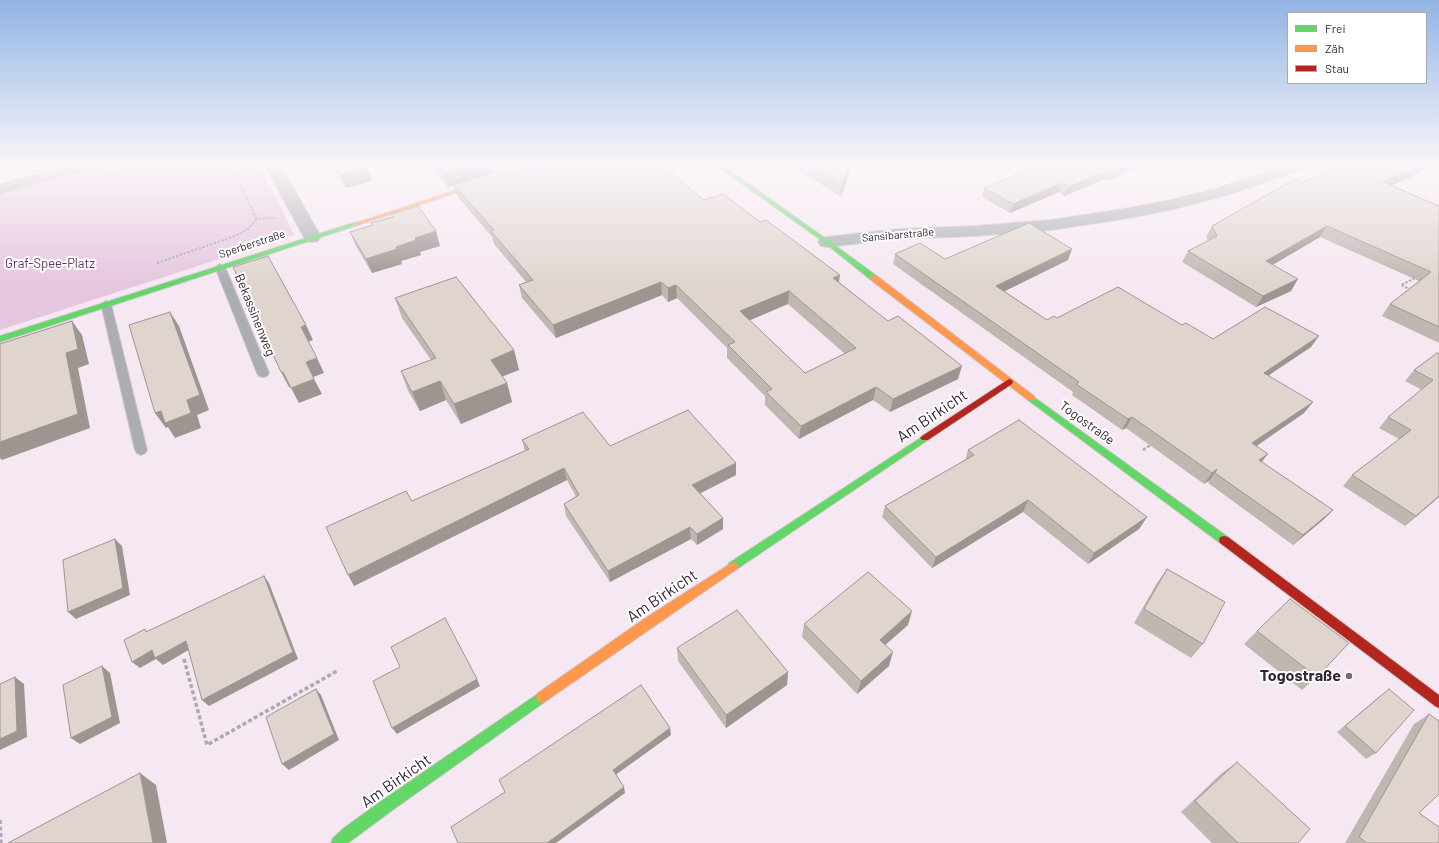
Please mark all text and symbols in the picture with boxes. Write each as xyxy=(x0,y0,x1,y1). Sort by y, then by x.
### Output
legend xyxy=(1287,12,1427,84)
text: Frei xyxy=(1325,21,1345,35)
text: Zäh xyxy=(1325,41,1344,55)
text: Stau xyxy=(1325,61,1349,75)
street label: Sansibarstraße xyxy=(861,225,935,245)
street label: Sperberstraße xyxy=(217,227,287,261)
park label: Graf-Spee-Platz xyxy=(5,256,95,272)
street label: Bekassinenweg xyxy=(231,272,279,358)
street label: Am Birkicht xyxy=(893,385,971,447)
street label: Togostraße xyxy=(1056,398,1118,448)
street label: Am Birkicht xyxy=(623,565,701,627)
place label: Togostraße xyxy=(1260,666,1341,686)
marker: Togostraße xyxy=(1344,671,1354,681)
street label: Am Birkicht xyxy=(357,750,435,812)

